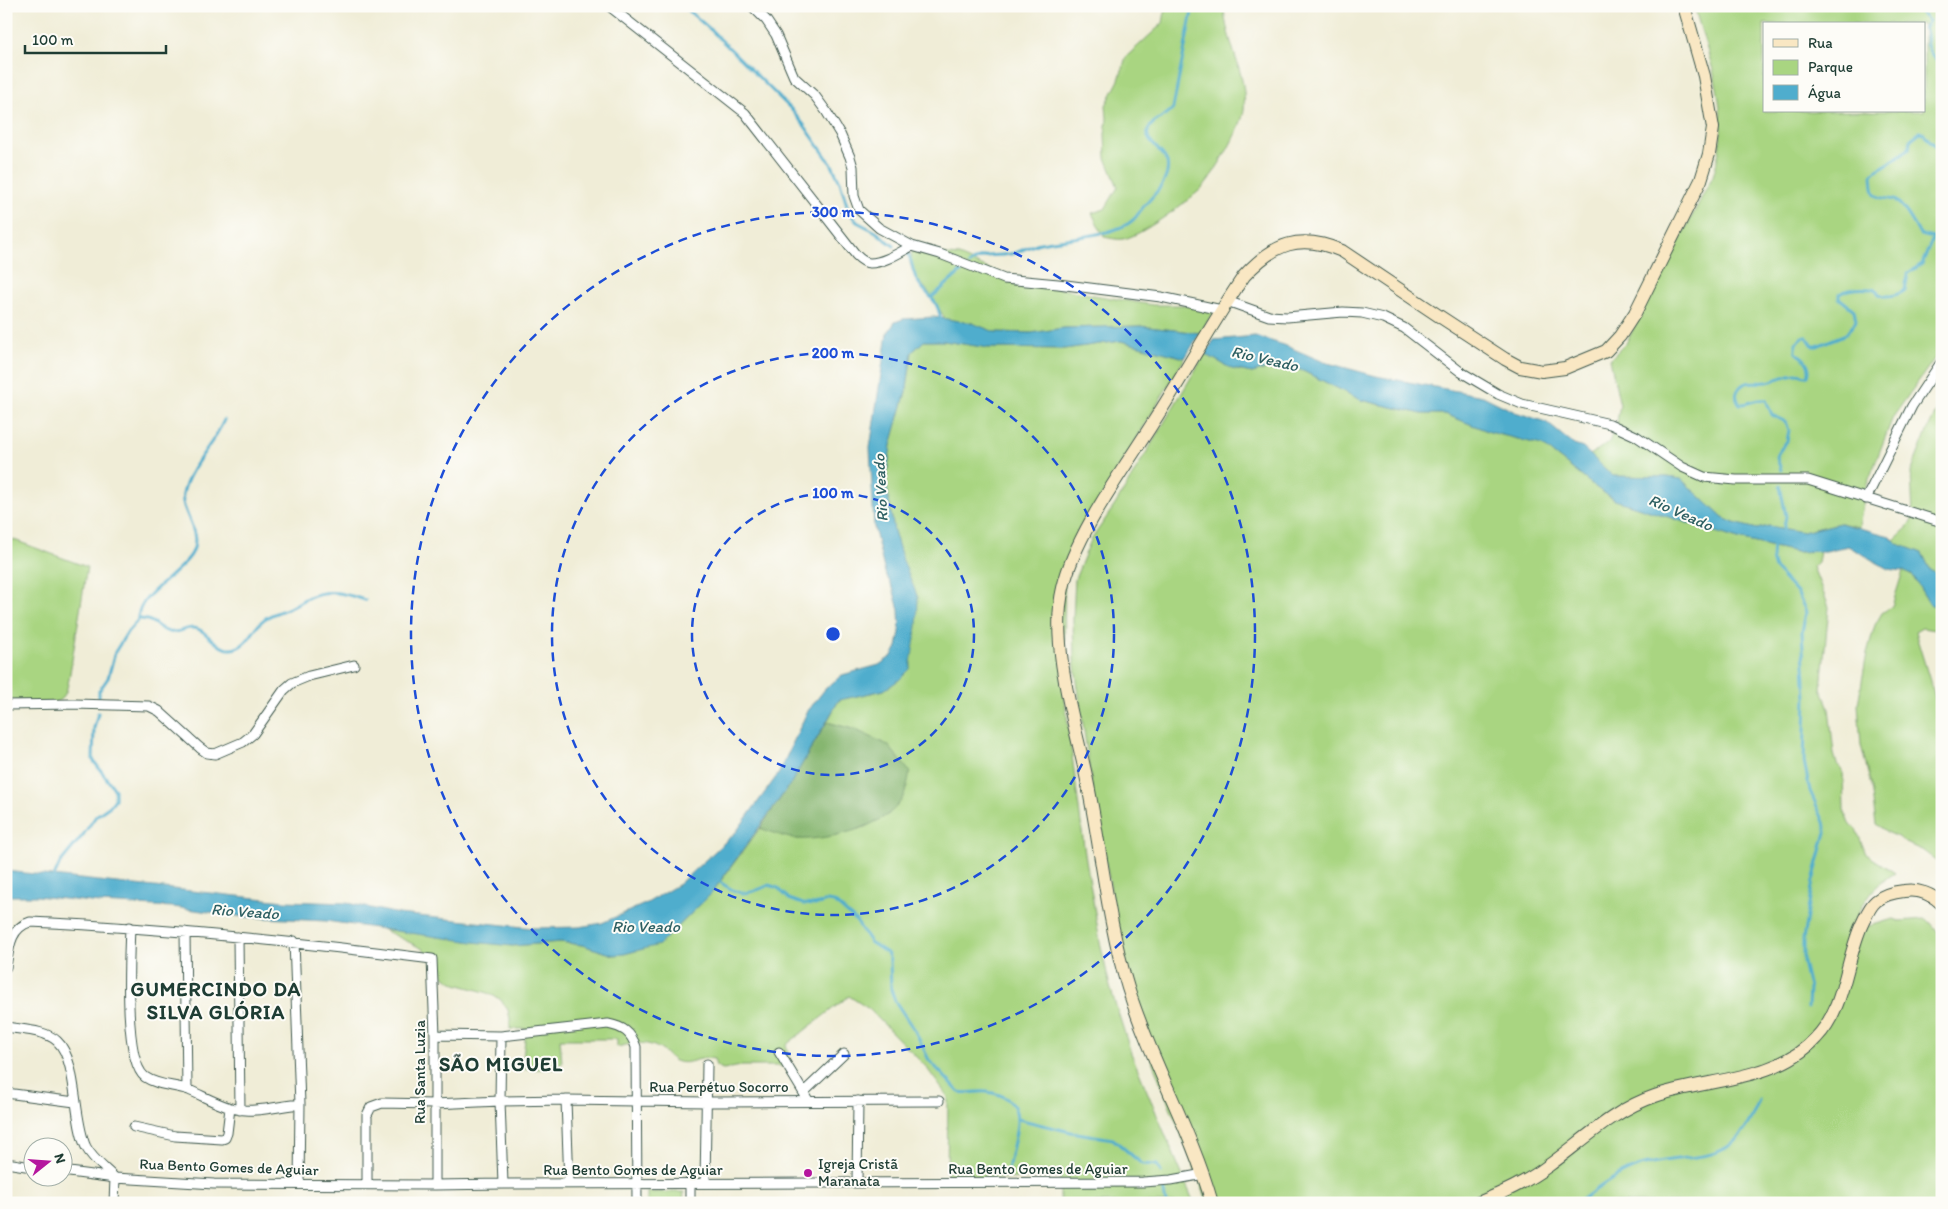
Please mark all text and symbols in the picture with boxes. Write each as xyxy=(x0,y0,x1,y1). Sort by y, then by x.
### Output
scale bar xyxy=(25,22,166,54)
legend xyxy=(1763,22,1926,112)
text: 100 m xyxy=(32,31,74,49)
text: Rua xyxy=(1808,34,1833,52)
text: Parque xyxy=(1808,58,1853,76)
text: Água xyxy=(1808,84,1842,102)
text: 300 m xyxy=(812,203,855,221)
water label: Rio Veado xyxy=(1230,342,1301,376)
text: 200 m xyxy=(812,344,855,362)
water label: Rio Veado xyxy=(869,453,892,522)
text: 100 m xyxy=(812,484,854,502)
water label: Rio Veado xyxy=(1646,490,1716,535)
centre of rings xyxy=(824,625,842,643)
water label: Rio Veado xyxy=(210,900,280,923)
water label: Rio Veado xyxy=(612,917,681,936)
district label: GUMERCINDO DA SILVA GLÓRIA xyxy=(131,977,301,1024)
street label: Rua Santa Luzia xyxy=(411,1020,429,1124)
district label: SÃO MIGUEL xyxy=(439,1052,563,1076)
street label: Rua Perpétuo Socorro xyxy=(649,1078,789,1096)
north arrow xyxy=(22,1136,72,1186)
text: N xyxy=(50,1151,69,1165)
street label: Rua Bento Gomes de Aguiar xyxy=(139,1155,319,1179)
place label: Igreja Cristã Maranata xyxy=(818,1155,898,1190)
street label: Rua Bento Gomes de Aguiar xyxy=(948,1160,1128,1178)
street label: Rua Bento Gomes de Aguiar xyxy=(543,1161,723,1179)
marker: Igreja Cristã Maranata xyxy=(802,1167,814,1179)

